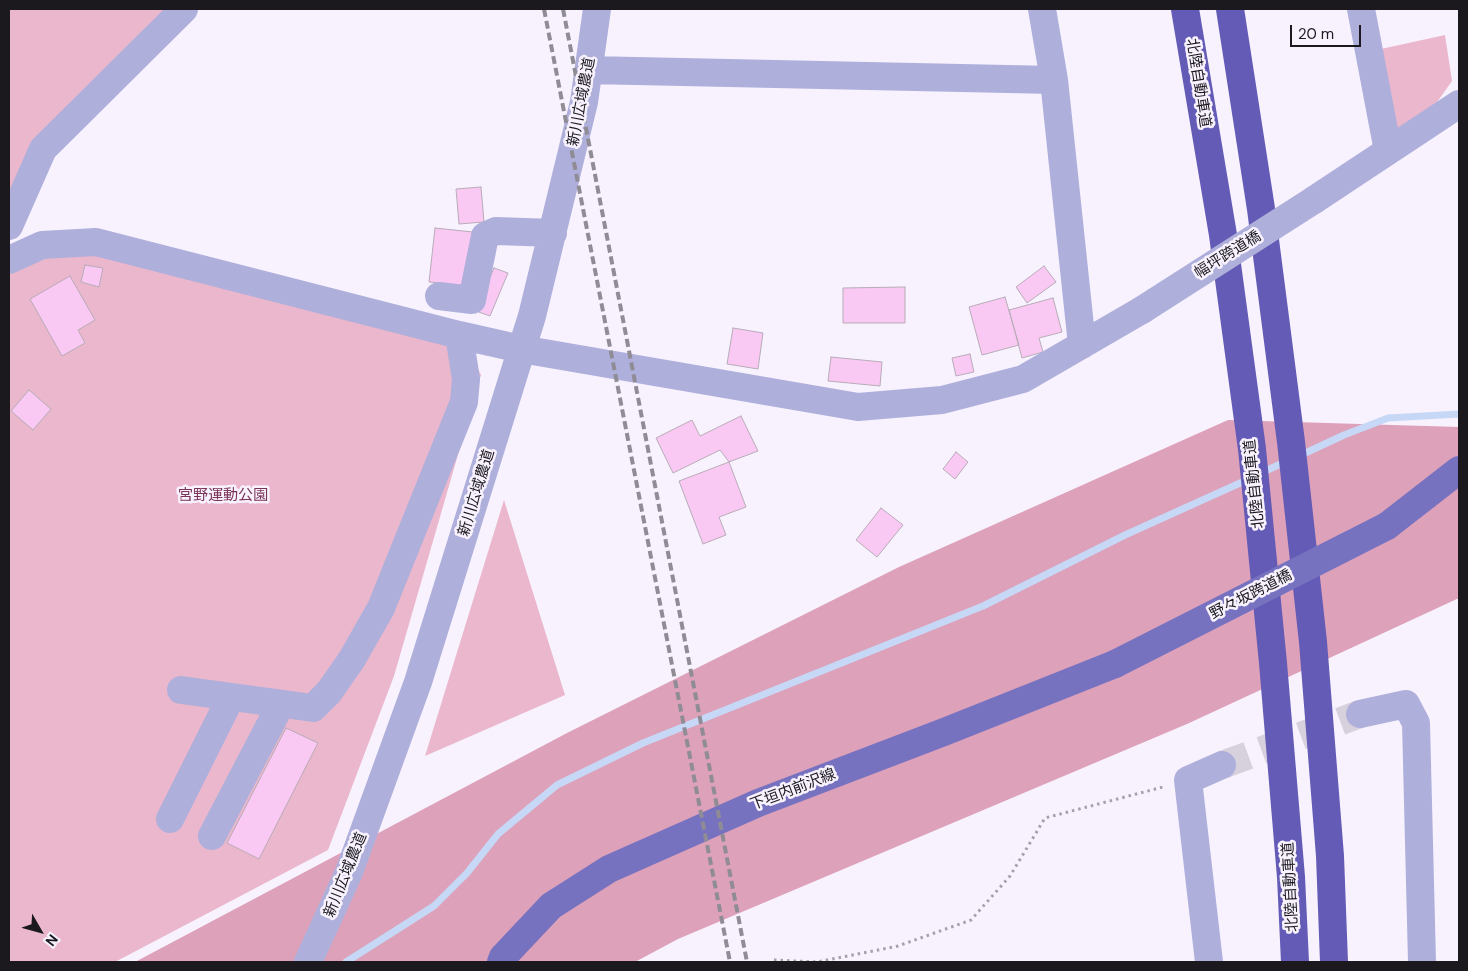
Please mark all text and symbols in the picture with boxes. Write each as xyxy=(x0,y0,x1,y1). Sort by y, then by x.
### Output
scale bar xyxy=(1293,15,1364,47)
text: 20 m xyxy=(1298,24,1334,44)
street label: 北陸自動車道 xyxy=(1182,37,1214,129)
street label: 新川広域農道 xyxy=(565,56,599,148)
street label: 幅坪跨道橋 xyxy=(1191,227,1265,283)
street label: 北陸自動車道 xyxy=(1241,438,1269,530)
street label: 新川広域農道 xyxy=(455,447,499,539)
park label: 宮野運動公園 xyxy=(178,487,268,505)
street label: 野々坂跨道橋 xyxy=(1207,567,1295,623)
street label: 下垣内前沢線 xyxy=(748,765,838,815)
street label: 新川広域農道 xyxy=(321,830,371,920)
street label: 北陸自動車道 xyxy=(1280,842,1302,932)
north arrow xyxy=(15,906,65,956)
text: N xyxy=(42,931,62,950)

